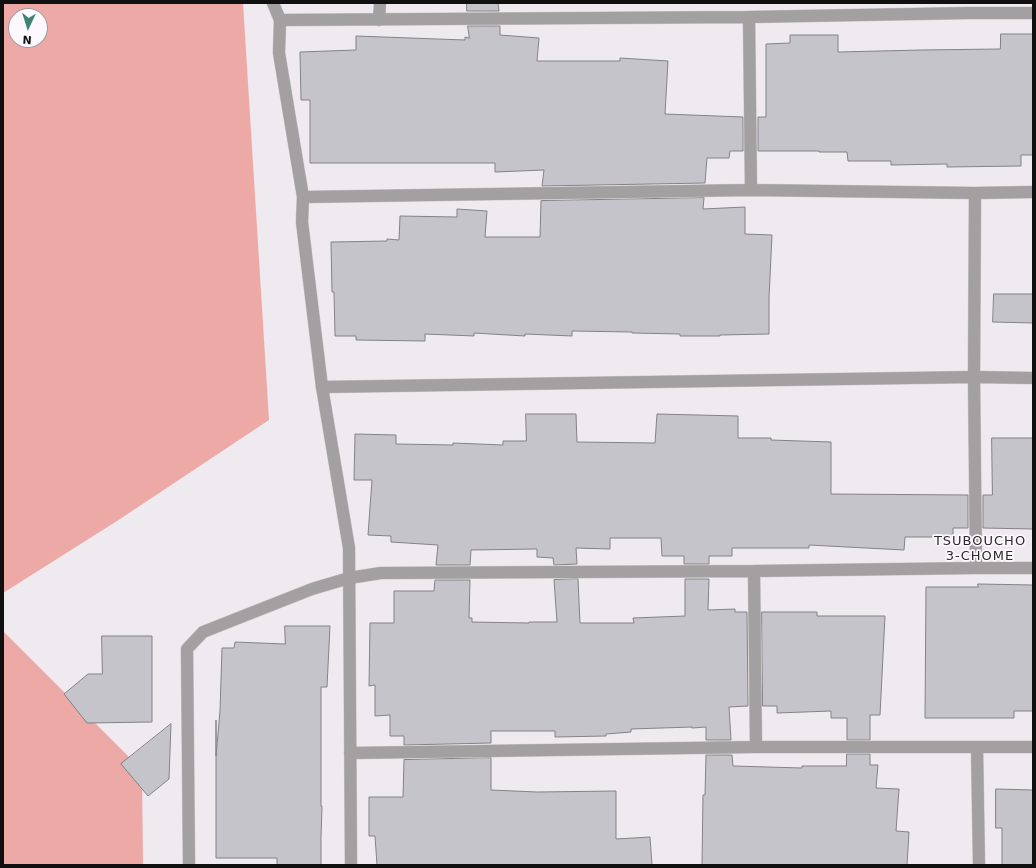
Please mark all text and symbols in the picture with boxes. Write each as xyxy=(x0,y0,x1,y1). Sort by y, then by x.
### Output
north arrow xyxy=(8,8,48,48)
text: N xyxy=(22,33,32,46)
district label: TSUBOUCHO 3-CHOME xyxy=(934,534,1026,565)

